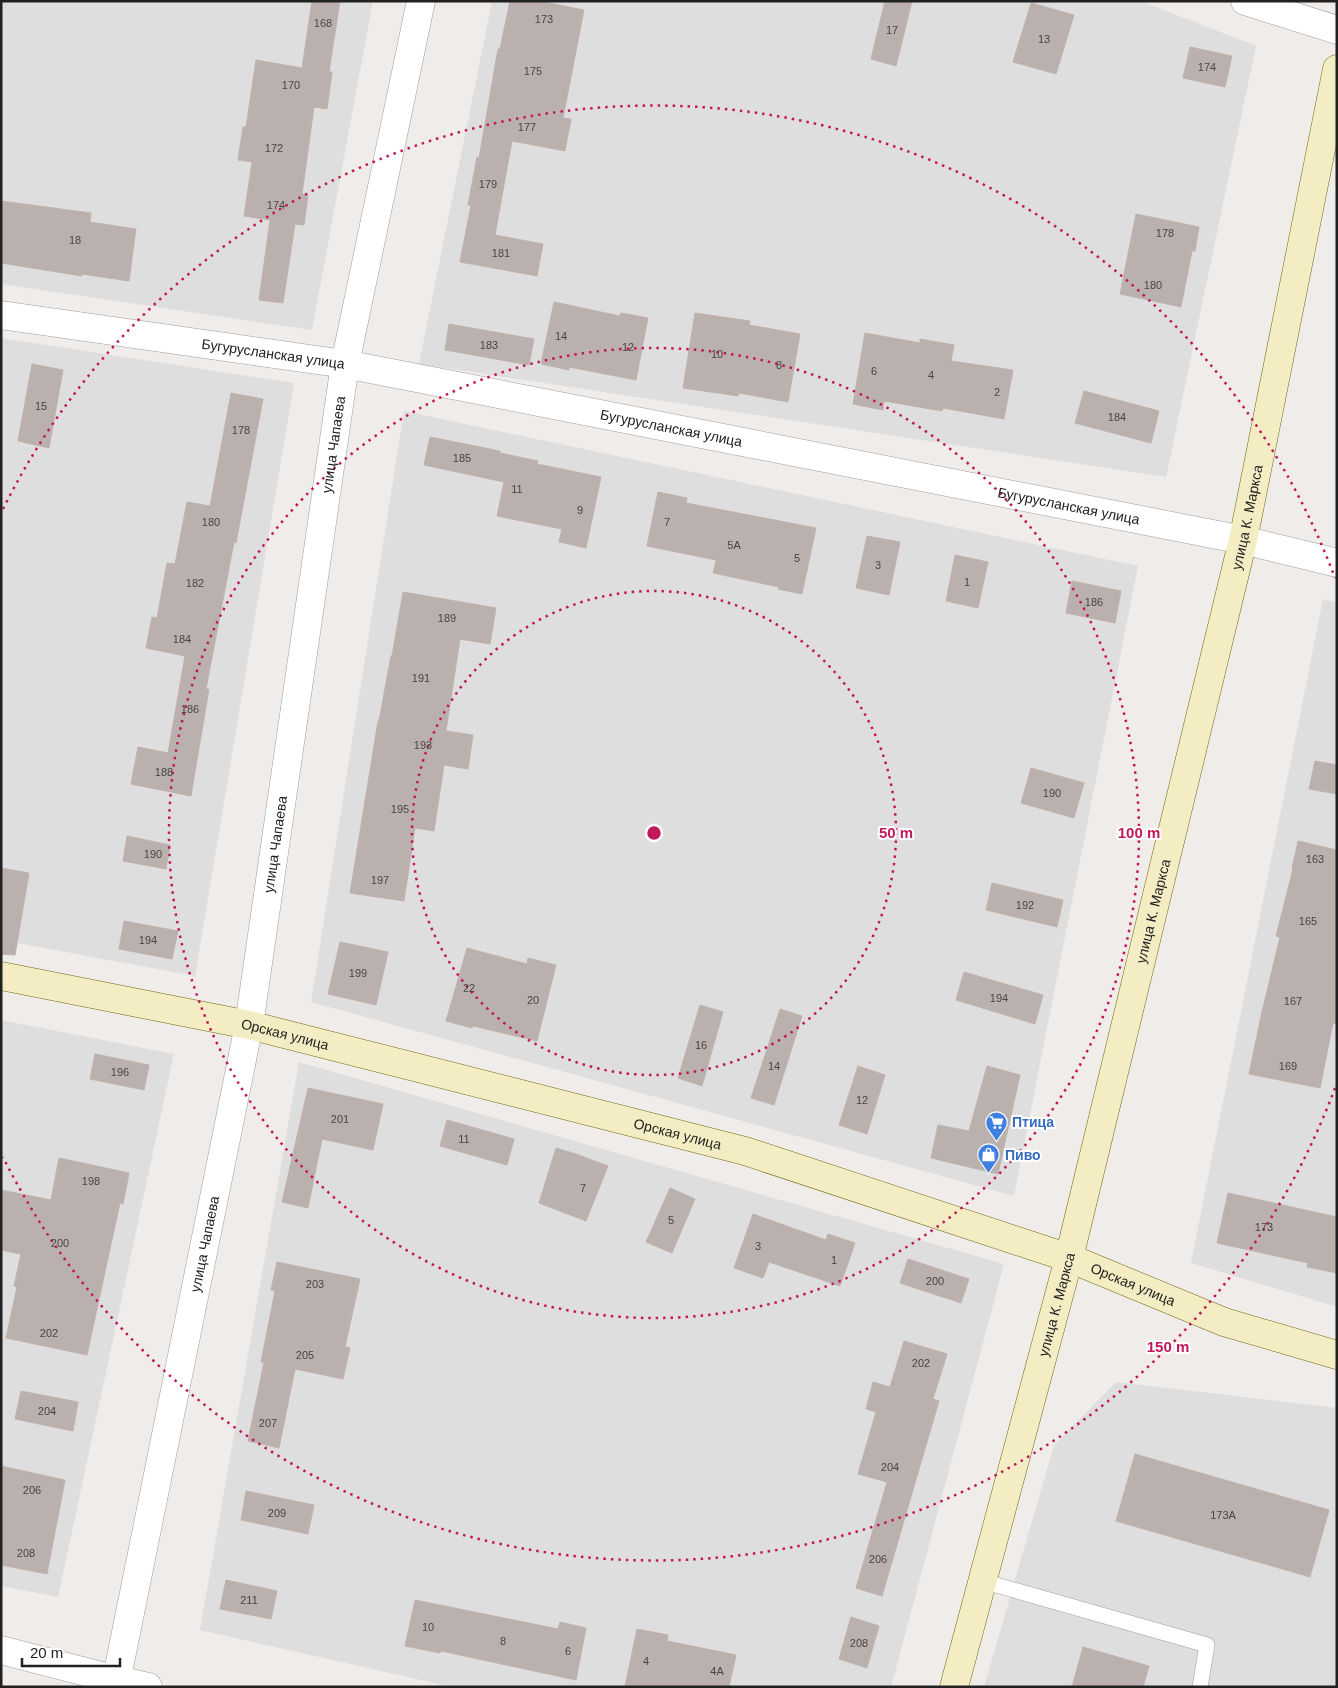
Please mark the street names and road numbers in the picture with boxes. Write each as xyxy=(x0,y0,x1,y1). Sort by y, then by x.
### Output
street label: Бугурусланская улица xyxy=(201,336,346,372)
street label: улица Чапаева xyxy=(318,395,348,494)
street label: Бугурусланская улица xyxy=(599,406,744,450)
street label: улица К. Маркса xyxy=(1228,463,1266,571)
street label: Бугурусланская улица xyxy=(996,484,1141,528)
street label: улица Чапаева xyxy=(260,795,290,894)
street label: улица К. Маркса xyxy=(1133,857,1173,965)
street label: Орская улица xyxy=(240,1016,331,1053)
street label: Орская улица xyxy=(632,1115,723,1153)
street label: улица Чапаева xyxy=(187,1194,222,1294)
street label: улица К. Маркса xyxy=(1035,1251,1078,1358)
street label: Орская улица xyxy=(1088,1260,1178,1309)

